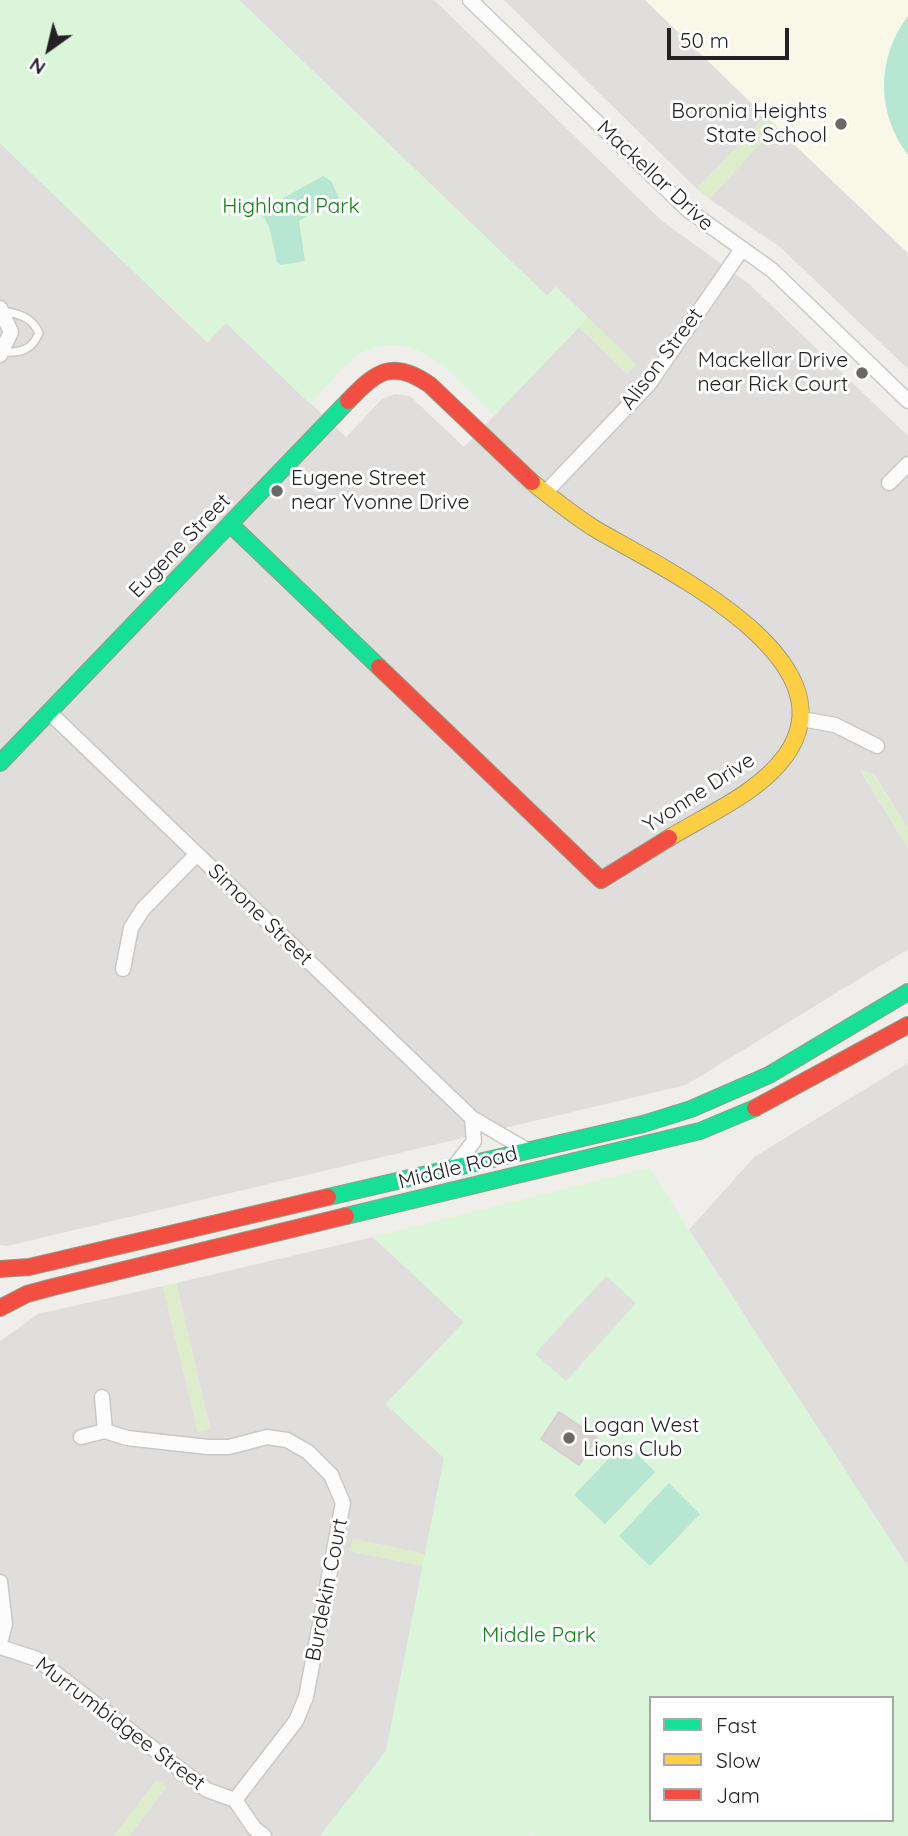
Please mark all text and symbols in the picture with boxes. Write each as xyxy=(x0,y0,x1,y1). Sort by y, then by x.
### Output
north arrow xyxy=(14,14,84,84)
scale bar xyxy=(670,14,792,58)
text: 50 m xyxy=(680,27,729,53)
text: N xyxy=(25,53,50,80)
place label: Boronia Heights State School xyxy=(671,99,827,149)
street label: Mackellar Drive xyxy=(591,116,719,236)
marker: Boronia Heights State School xyxy=(833,116,849,132)
park label: Highland Park xyxy=(222,194,360,220)
street label: Alison Street xyxy=(616,303,708,415)
place label: Mackellar Drive near Rick Court xyxy=(697,348,848,398)
marker: Mackellar Drive near Rick Court xyxy=(854,365,870,381)
place label: Eugene Street near Yvonne Drive xyxy=(291,466,469,516)
marker: Eugene Street near Yvonne Drive xyxy=(269,483,285,499)
street label: Eugene Street xyxy=(124,489,236,603)
street label: Yvonne Drive xyxy=(639,748,759,838)
street label: Simone Street xyxy=(203,859,317,971)
street label: Middle Road xyxy=(396,1141,520,1195)
place label: Logan West Lions Club xyxy=(583,1413,699,1463)
marker: Logan West Lions Club xyxy=(561,1430,577,1446)
street label: Burdekin Court xyxy=(301,1516,353,1664)
park label: Middle Park xyxy=(482,1623,596,1649)
street label: Murrumbidgee Street xyxy=(30,1652,210,1796)
legend xyxy=(649,1696,894,1822)
text: Fast xyxy=(716,1712,757,1738)
text: Slow xyxy=(716,1747,761,1773)
text: Jam xyxy=(716,1782,760,1808)

